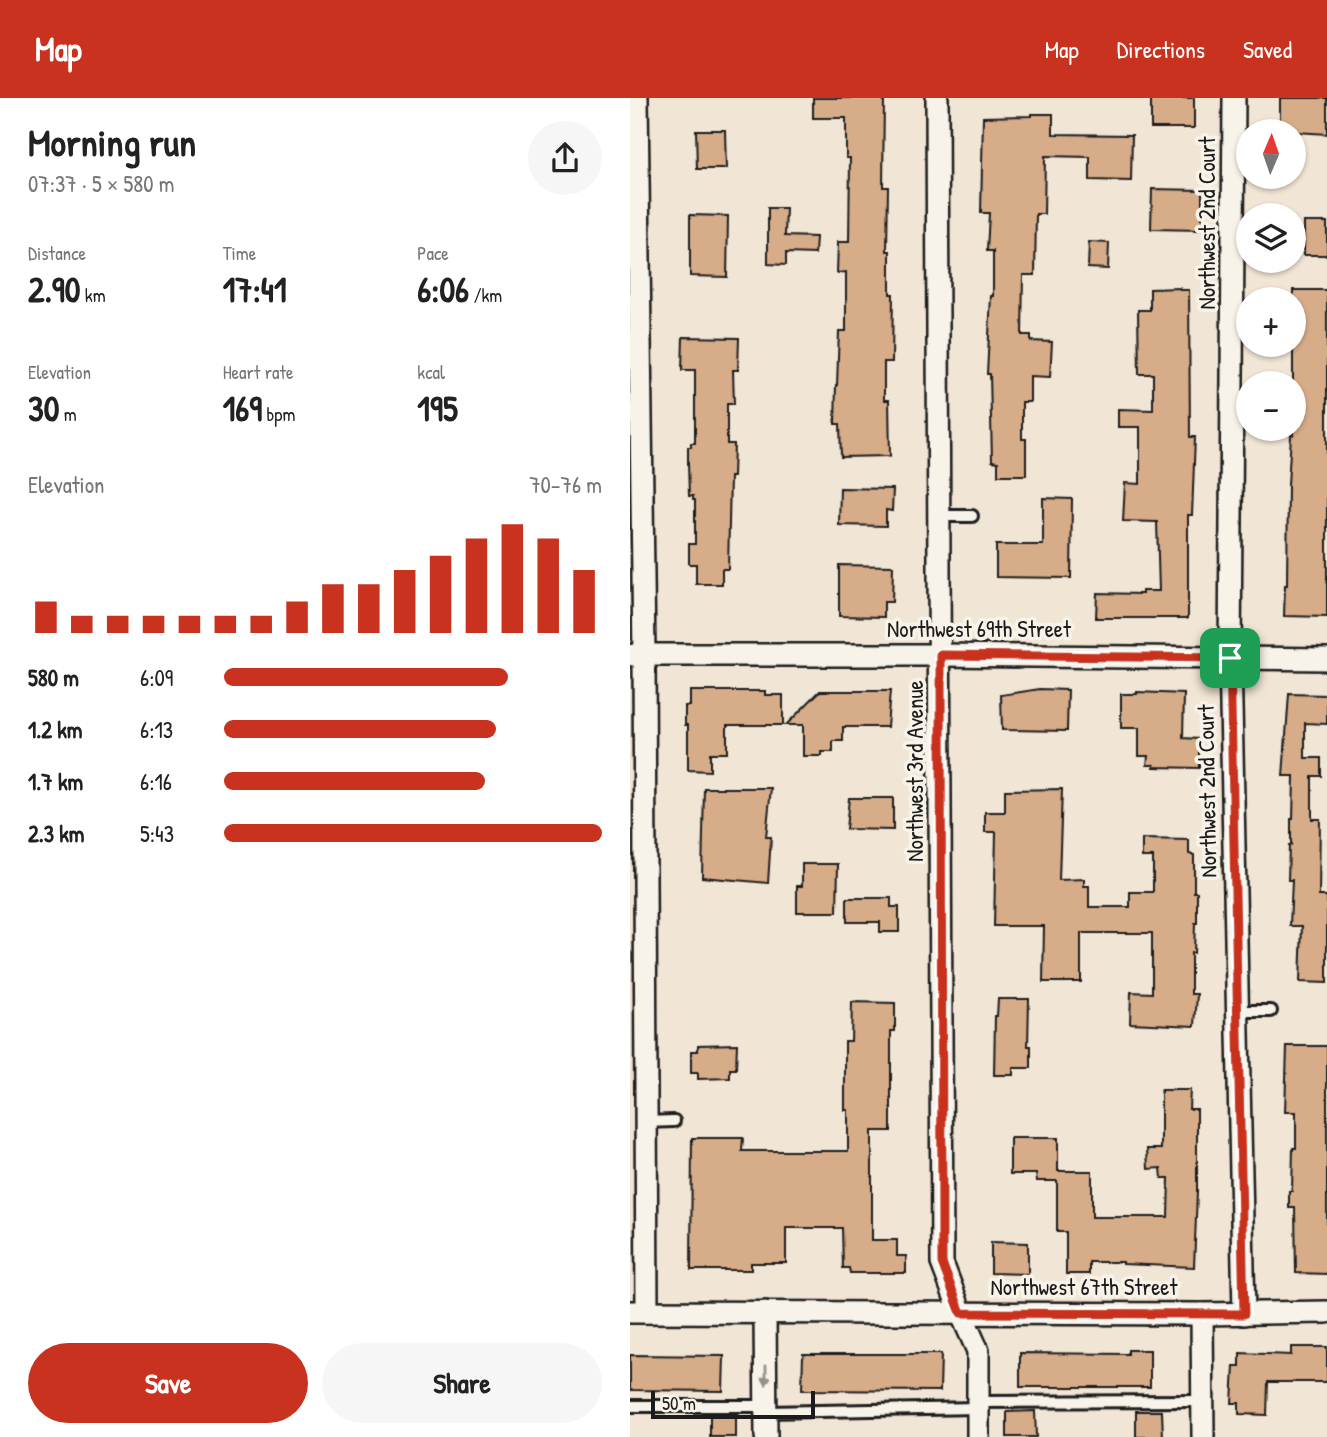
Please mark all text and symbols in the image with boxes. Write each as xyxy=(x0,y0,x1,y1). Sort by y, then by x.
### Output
text: Map xyxy=(35,27,82,71)
text: Map xyxy=(1045,33,1079,65)
text: Directions xyxy=(1117,33,1205,65)
text: Saved xyxy=(1243,33,1292,65)
text: Morning run xyxy=(28,116,196,168)
north arrow xyxy=(1236,119,1306,189)
map controls xyxy=(1236,119,1306,441)
button: share xyxy=(528,121,602,195)
street label: Northwest 2nd Court xyxy=(1191,135,1222,310)
text: 07:37 · 5 × 580 m xyxy=(28,168,174,199)
button: layers xyxy=(1236,203,1306,273)
text: Distance xyxy=(28,240,86,266)
text: Time xyxy=(223,240,256,266)
text: Pace xyxy=(417,240,449,266)
text: 2.90 xyxy=(28,266,80,313)
text: 17:41 xyxy=(223,266,287,313)
text: 6:06 xyxy=(417,266,469,313)
text: km xyxy=(80,282,106,308)
text: /km xyxy=(469,282,502,308)
button: + xyxy=(1236,287,1306,357)
text: Elevation xyxy=(28,359,91,385)
text: Heart rate xyxy=(223,359,294,385)
text: kcal xyxy=(417,359,445,385)
button: − xyxy=(1236,371,1306,441)
text: 30 xyxy=(28,385,59,432)
text: 169 xyxy=(223,385,262,432)
text: 195 xyxy=(417,385,458,432)
text: m xyxy=(59,401,77,427)
text: bpm xyxy=(262,401,295,427)
text: Elevation xyxy=(28,469,104,500)
text: 70–76 m xyxy=(529,469,602,500)
street label: Northwest 69th Street xyxy=(887,613,1072,644)
pin xyxy=(1200,628,1260,688)
icon: arrive xyxy=(1211,639,1249,677)
text: 580 m xyxy=(28,662,79,693)
text: 6:09 xyxy=(140,662,173,693)
street label: Northwest 3rd Avenue xyxy=(899,680,930,862)
street label: Northwest 2nd Court xyxy=(1189,703,1224,878)
text: 1.2 km xyxy=(28,714,83,745)
text: 6:13 xyxy=(140,714,173,745)
text: 1.7 km xyxy=(28,766,83,797)
text: 6:16 xyxy=(140,766,172,797)
text: 2.3 km xyxy=(28,818,84,849)
text: 5:43 xyxy=(140,818,174,849)
street label: Northwest 67th Street xyxy=(991,1271,1178,1302)
button: Save xyxy=(28,1343,308,1423)
button: Share xyxy=(322,1343,602,1423)
one-way arrow xyxy=(760,1364,772,1386)
scale bar xyxy=(651,1388,816,1420)
text: 50 m xyxy=(662,1390,696,1416)

